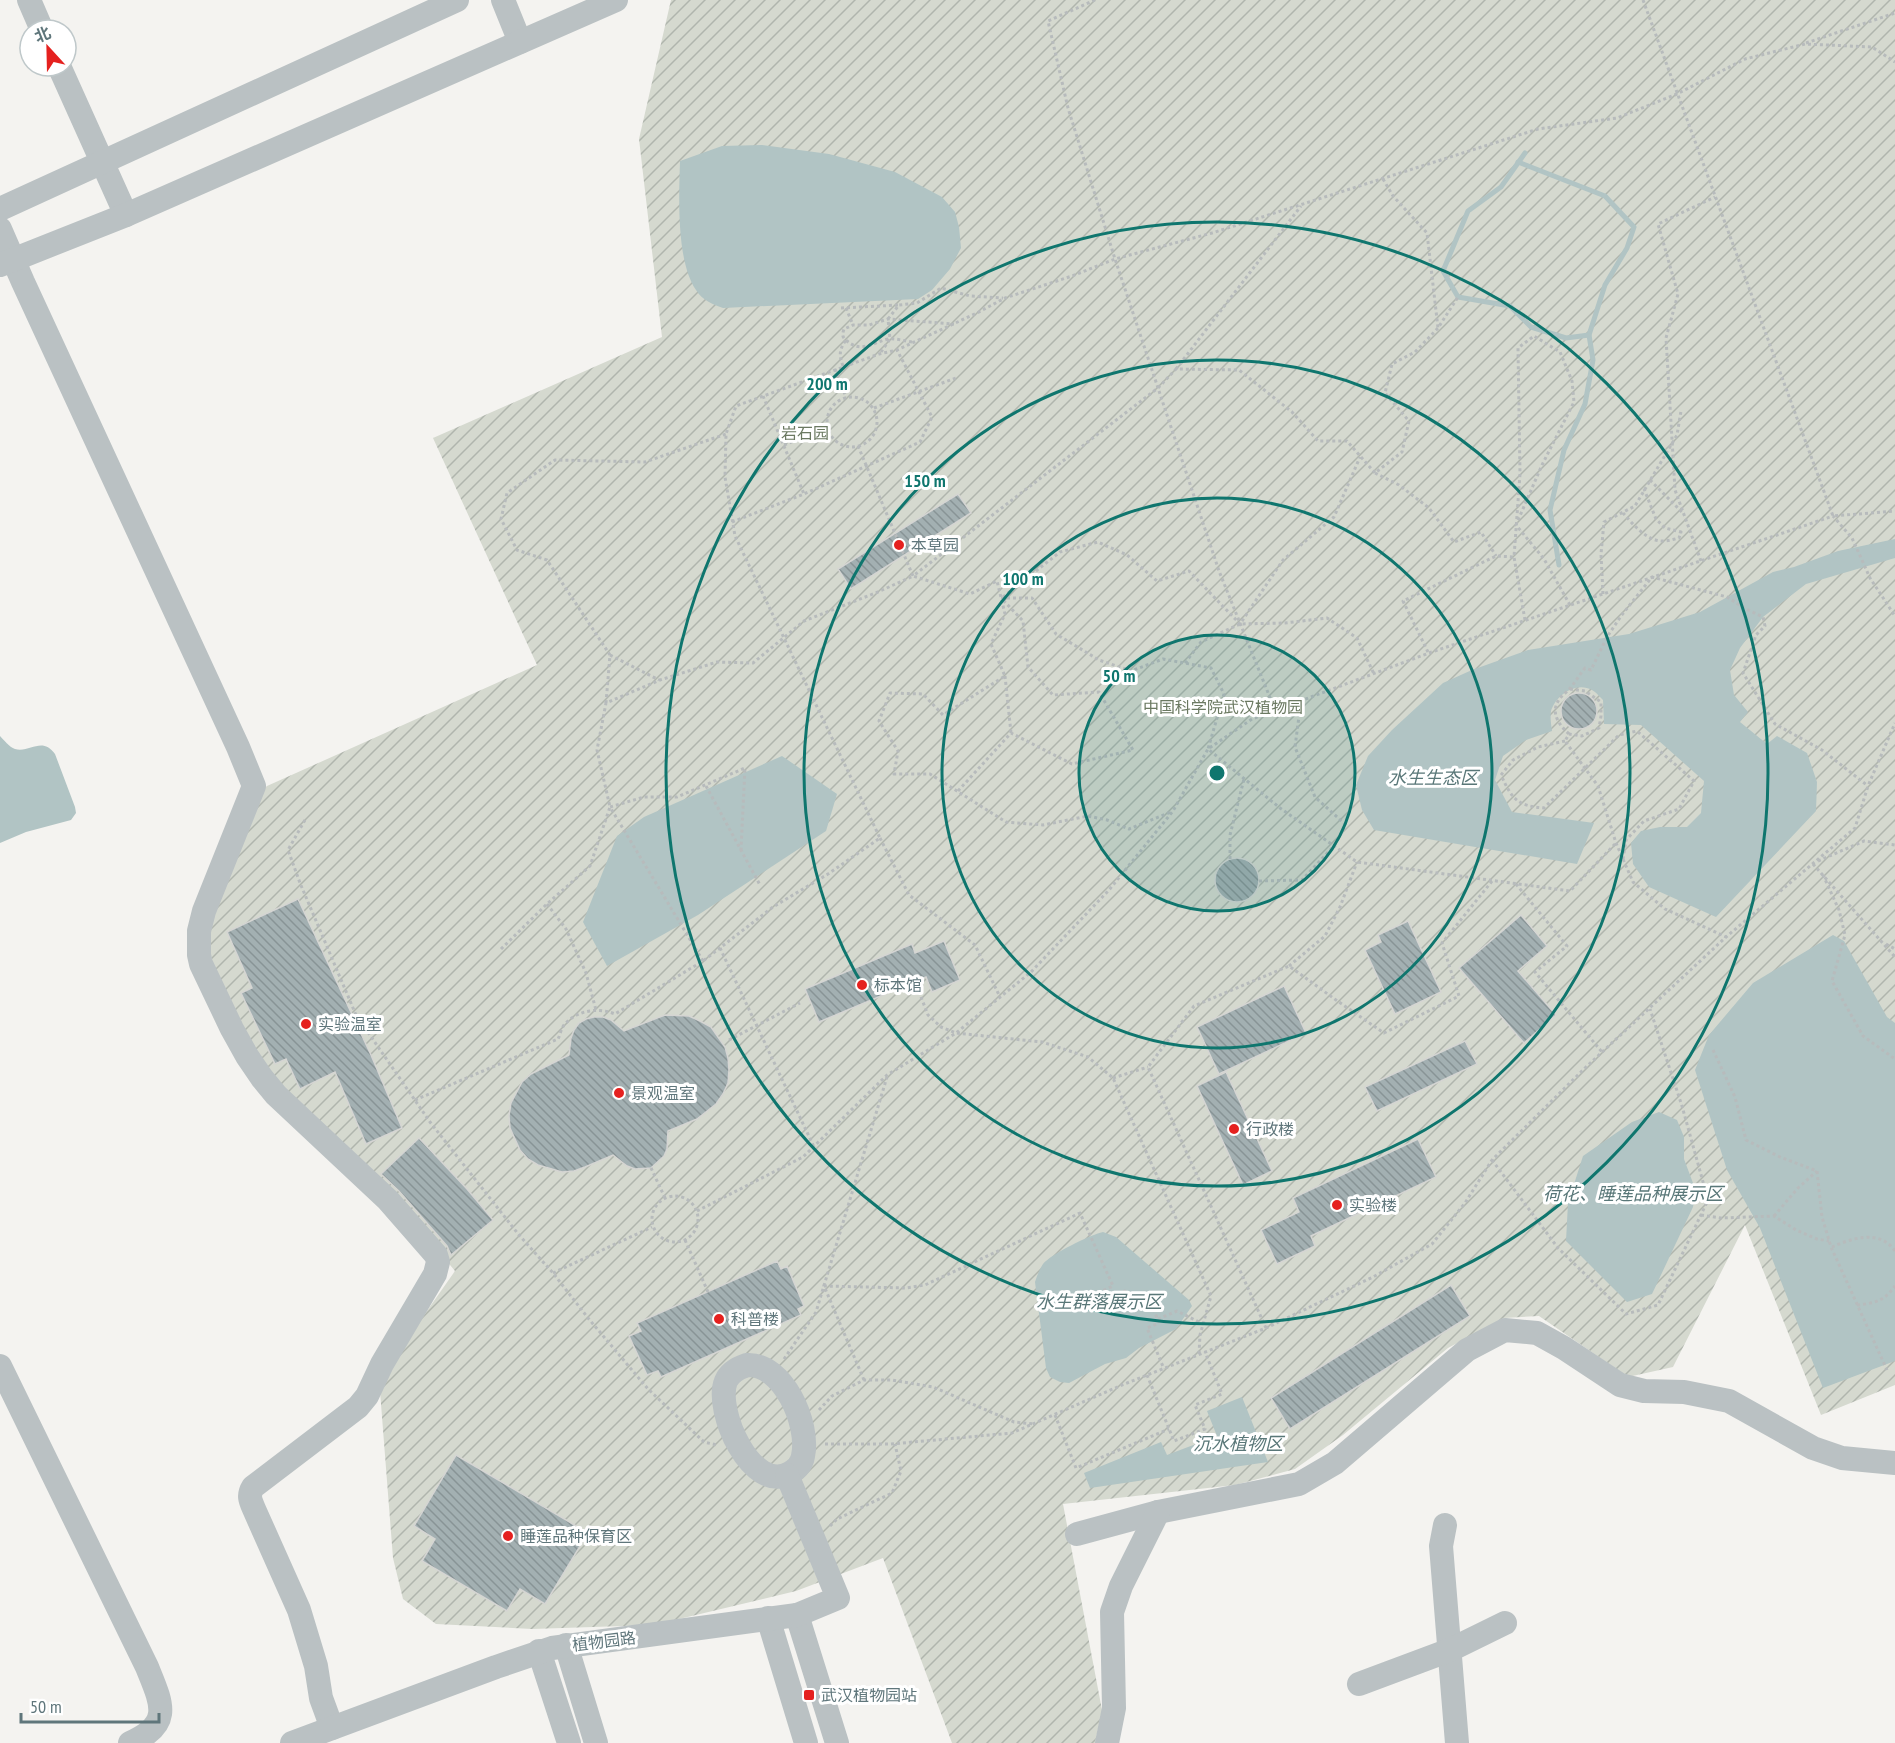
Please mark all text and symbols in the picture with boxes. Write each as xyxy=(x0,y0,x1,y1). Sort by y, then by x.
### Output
north arrow xyxy=(18,18,78,78)
text: 北 xyxy=(31,22,54,46)
text: 200 m xyxy=(806,372,848,395)
park label: 岩石园 xyxy=(781,423,829,443)
text: 150 m xyxy=(904,469,946,492)
place label: 本草园 xyxy=(911,535,959,555)
marker: 本草园 xyxy=(892,538,906,552)
text: 100 m xyxy=(1002,567,1044,590)
text: 50 m xyxy=(1103,664,1135,687)
park label: 中国科学院武汉植物园 xyxy=(1143,697,1303,717)
centre of rings xyxy=(1207,763,1227,783)
water label: 水生生态区 xyxy=(1388,766,1481,789)
place label: 标本馆 xyxy=(874,975,922,995)
marker: 标本馆 xyxy=(855,978,869,992)
place label: 实验温室 xyxy=(318,1014,382,1034)
marker: 实验温室 xyxy=(299,1017,313,1031)
place label: 景观温室 xyxy=(631,1083,695,1103)
marker: 景观温室 xyxy=(612,1086,626,1100)
place label: 行政楼 xyxy=(1246,1119,1294,1139)
marker: 行政楼 xyxy=(1227,1122,1241,1136)
water label: 荷花、睡莲品种展示区 xyxy=(1543,1182,1726,1205)
place label: 实验楼 xyxy=(1349,1195,1397,1215)
marker: 实验楼 xyxy=(1330,1198,1344,1212)
water label: 水生群落展示区 xyxy=(1036,1290,1165,1313)
place label: 科普楼 xyxy=(731,1309,779,1329)
marker: 科普楼 xyxy=(712,1312,726,1326)
water label: 沉水植物区 xyxy=(1193,1432,1286,1455)
place label: 睡莲品种保育区 xyxy=(520,1526,632,1546)
marker: 睡莲品种保育区 xyxy=(501,1529,515,1543)
street label: 植物园路 xyxy=(571,1627,637,1655)
place label: 武汉植物园站 xyxy=(821,1685,917,1705)
scale bar xyxy=(21,1686,159,1724)
marker: 武汉植物园站 xyxy=(802,1688,816,1702)
text: 50 m xyxy=(30,1695,62,1718)

